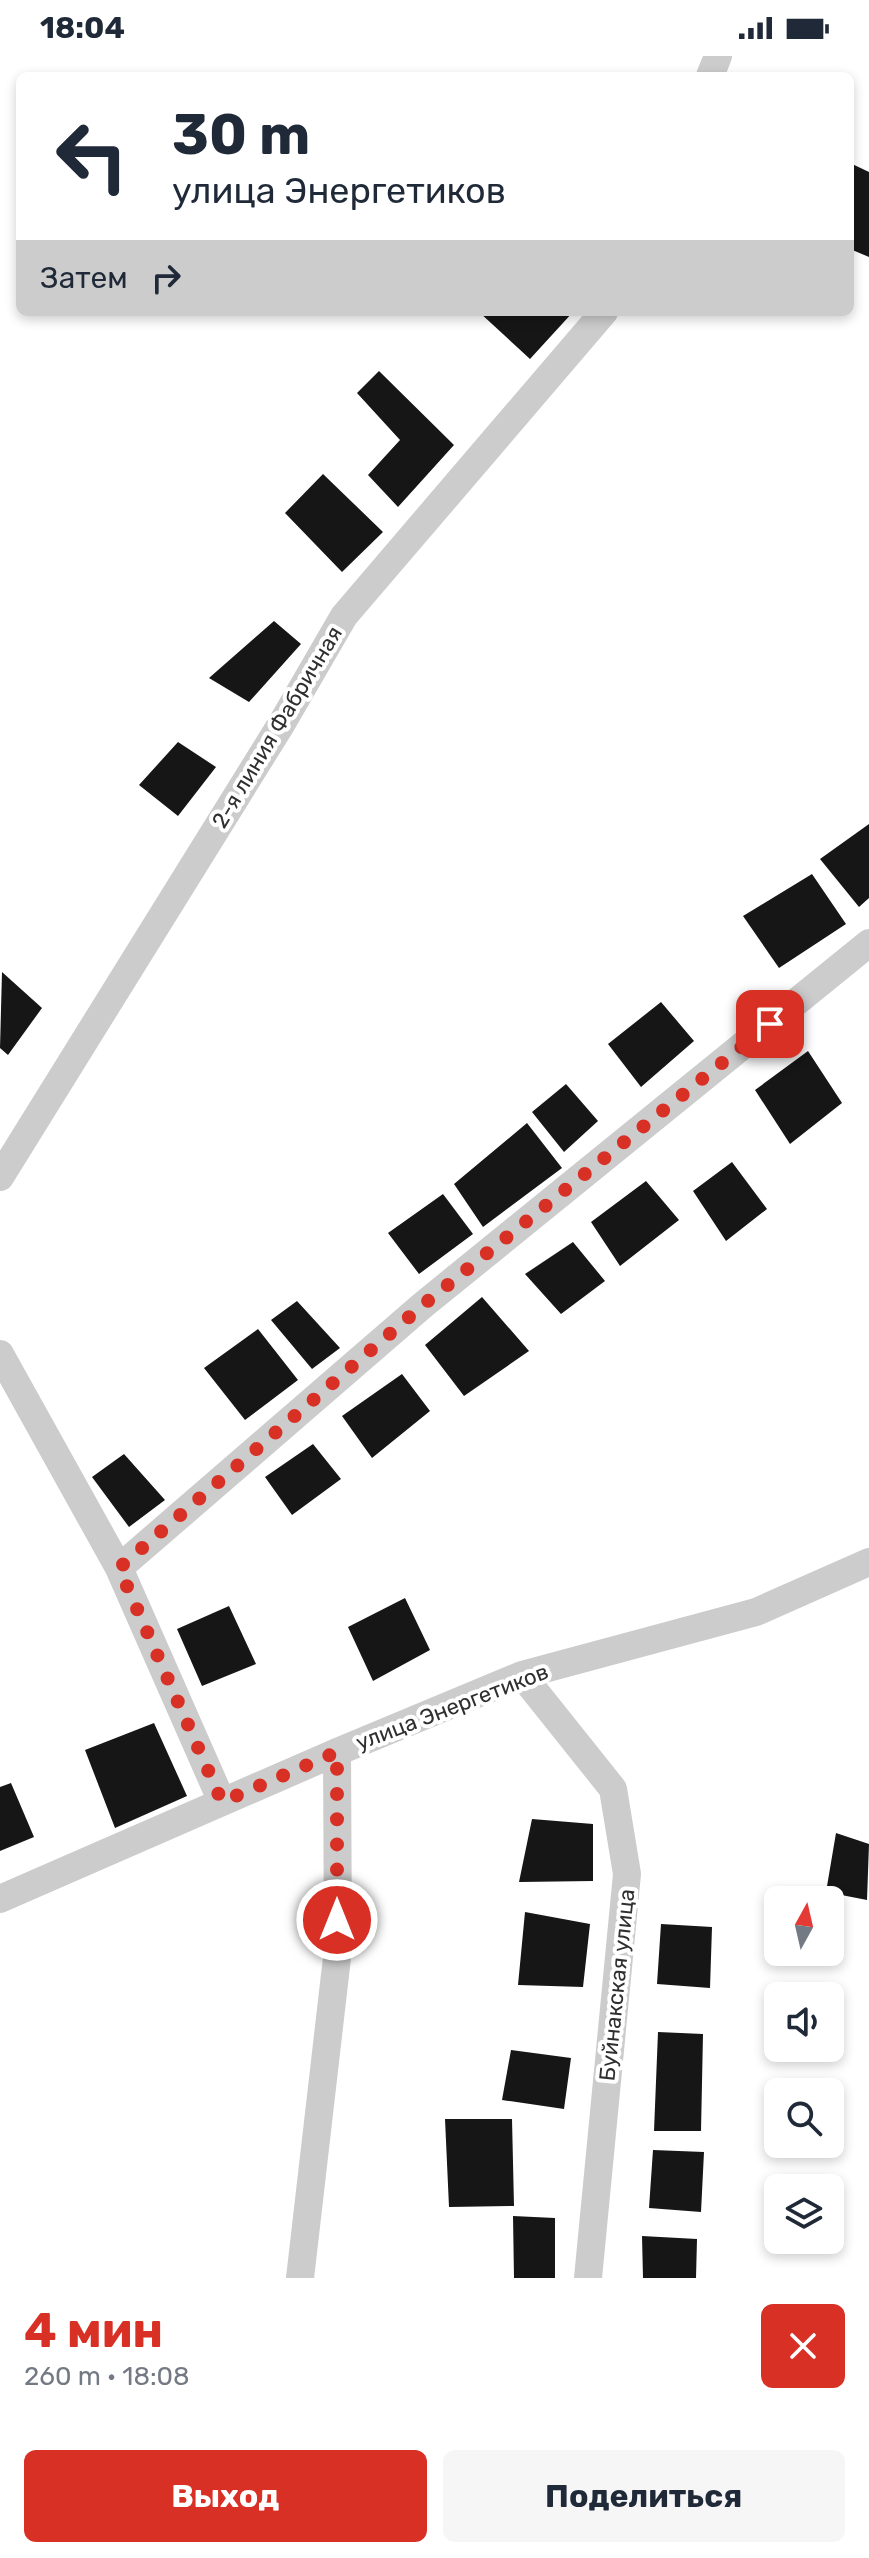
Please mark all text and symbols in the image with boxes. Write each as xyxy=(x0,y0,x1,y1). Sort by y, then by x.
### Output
text: 18:04 xyxy=(40,10,125,46)
text: 30 m xyxy=(172,102,310,168)
icon: left xyxy=(40,104,144,208)
text: улица Энергетиков xyxy=(172,169,506,212)
icon: right xyxy=(144,256,188,300)
text: Затем xyxy=(40,260,128,296)
street label: 2-я линия Фабричная xyxy=(206,621,348,833)
pin xyxy=(736,990,804,1058)
icon: arrive xyxy=(748,1002,792,1046)
street label: улица Энергетиков xyxy=(352,1658,552,1756)
position arrow xyxy=(295,1878,379,1962)
north arrow xyxy=(764,1886,844,1966)
map controls xyxy=(764,1886,844,2254)
street label: Буйнакская улица xyxy=(593,1888,641,2082)
button: sound xyxy=(764,1982,844,2062)
button: search xyxy=(764,2078,844,2158)
button: layers xyxy=(764,2174,844,2254)
text: 4 мин xyxy=(24,2302,163,2359)
button: close xyxy=(761,2304,845,2388)
text: 260 m · 18:08 xyxy=(24,2361,190,2392)
button: Выход xyxy=(24,2450,427,2542)
button: Поделиться xyxy=(443,2450,845,2542)

